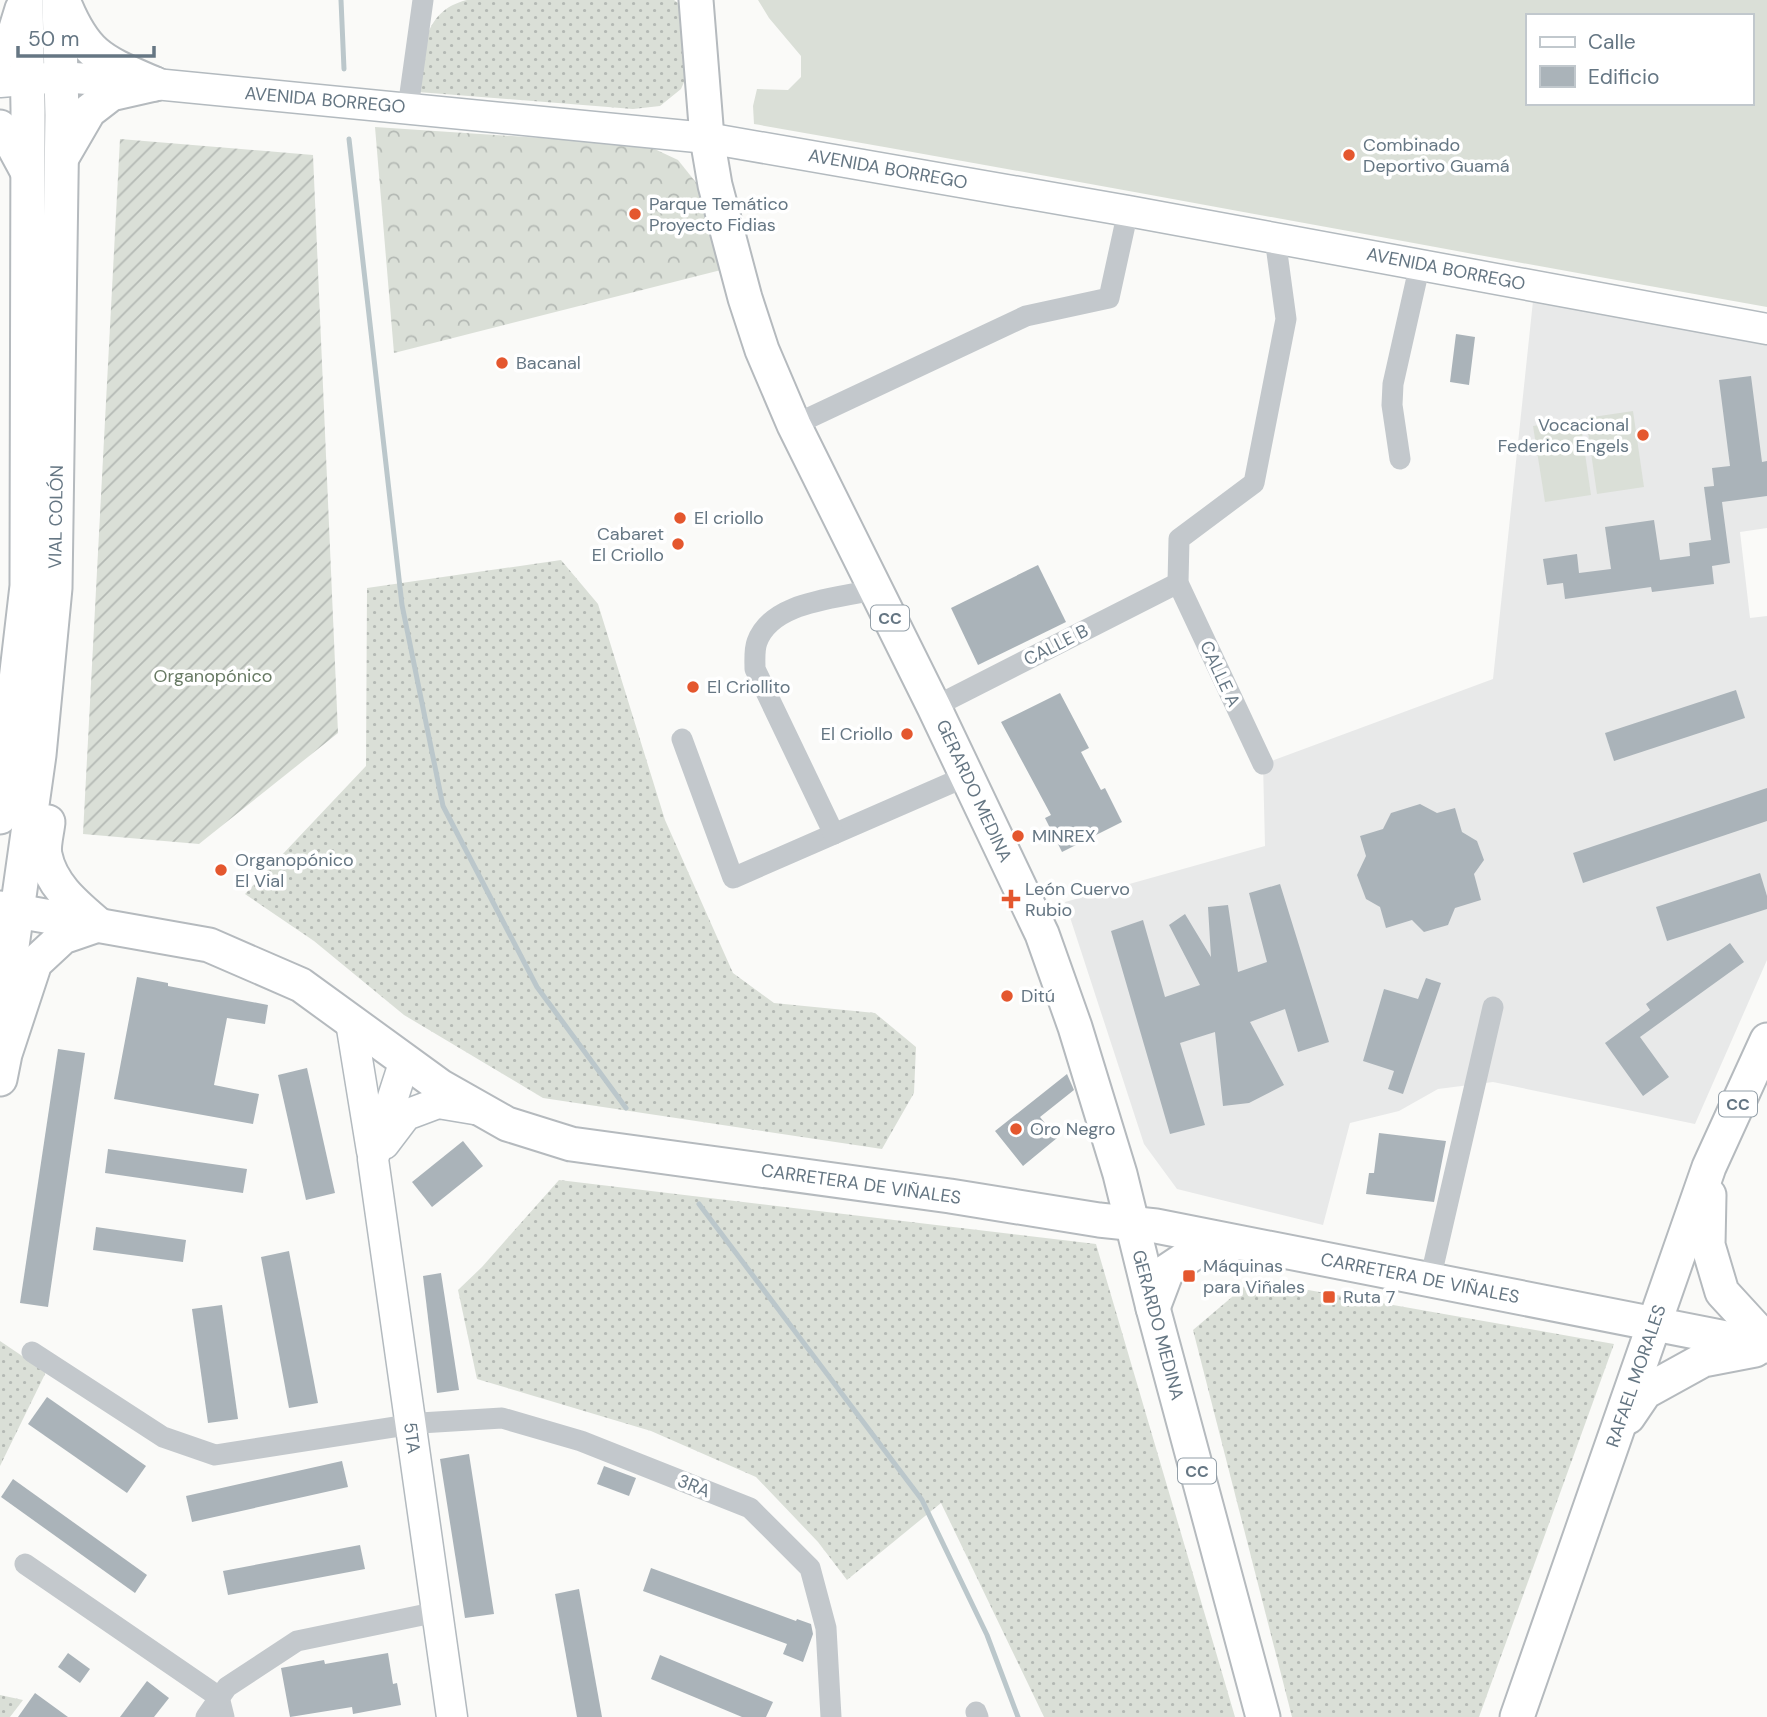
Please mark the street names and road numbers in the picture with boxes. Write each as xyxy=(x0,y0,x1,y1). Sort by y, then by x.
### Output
street label: AVENIDA BORREGO xyxy=(244,81,406,119)
street label: AVENIDA BORREGO xyxy=(807,143,970,195)
street label: AVENIDA BORREGO xyxy=(1365,242,1527,296)
street label: VIAL COLÓN xyxy=(43,465,69,569)
road number: CC xyxy=(871,606,909,631)
street label: CALLE B xyxy=(1020,619,1092,671)
street label: CALLE A xyxy=(1194,637,1246,711)
street label: GERARDO MEDINA xyxy=(930,716,1018,866)
road number: CC xyxy=(1719,1092,1757,1116)
street label: CARRETERA DE VIÑALES xyxy=(759,1158,963,1210)
street label: GERARDO MEDINA xyxy=(1126,1247,1190,1403)
street label: CARRETERA DE VIÑALES xyxy=(1319,1247,1521,1309)
street label: RAFAEL MORALES xyxy=(1600,1302,1672,1450)
street label: 5TA xyxy=(398,1421,426,1455)
road number: CC xyxy=(1178,1458,1216,1484)
street label: 3RA xyxy=(674,1469,714,1503)

